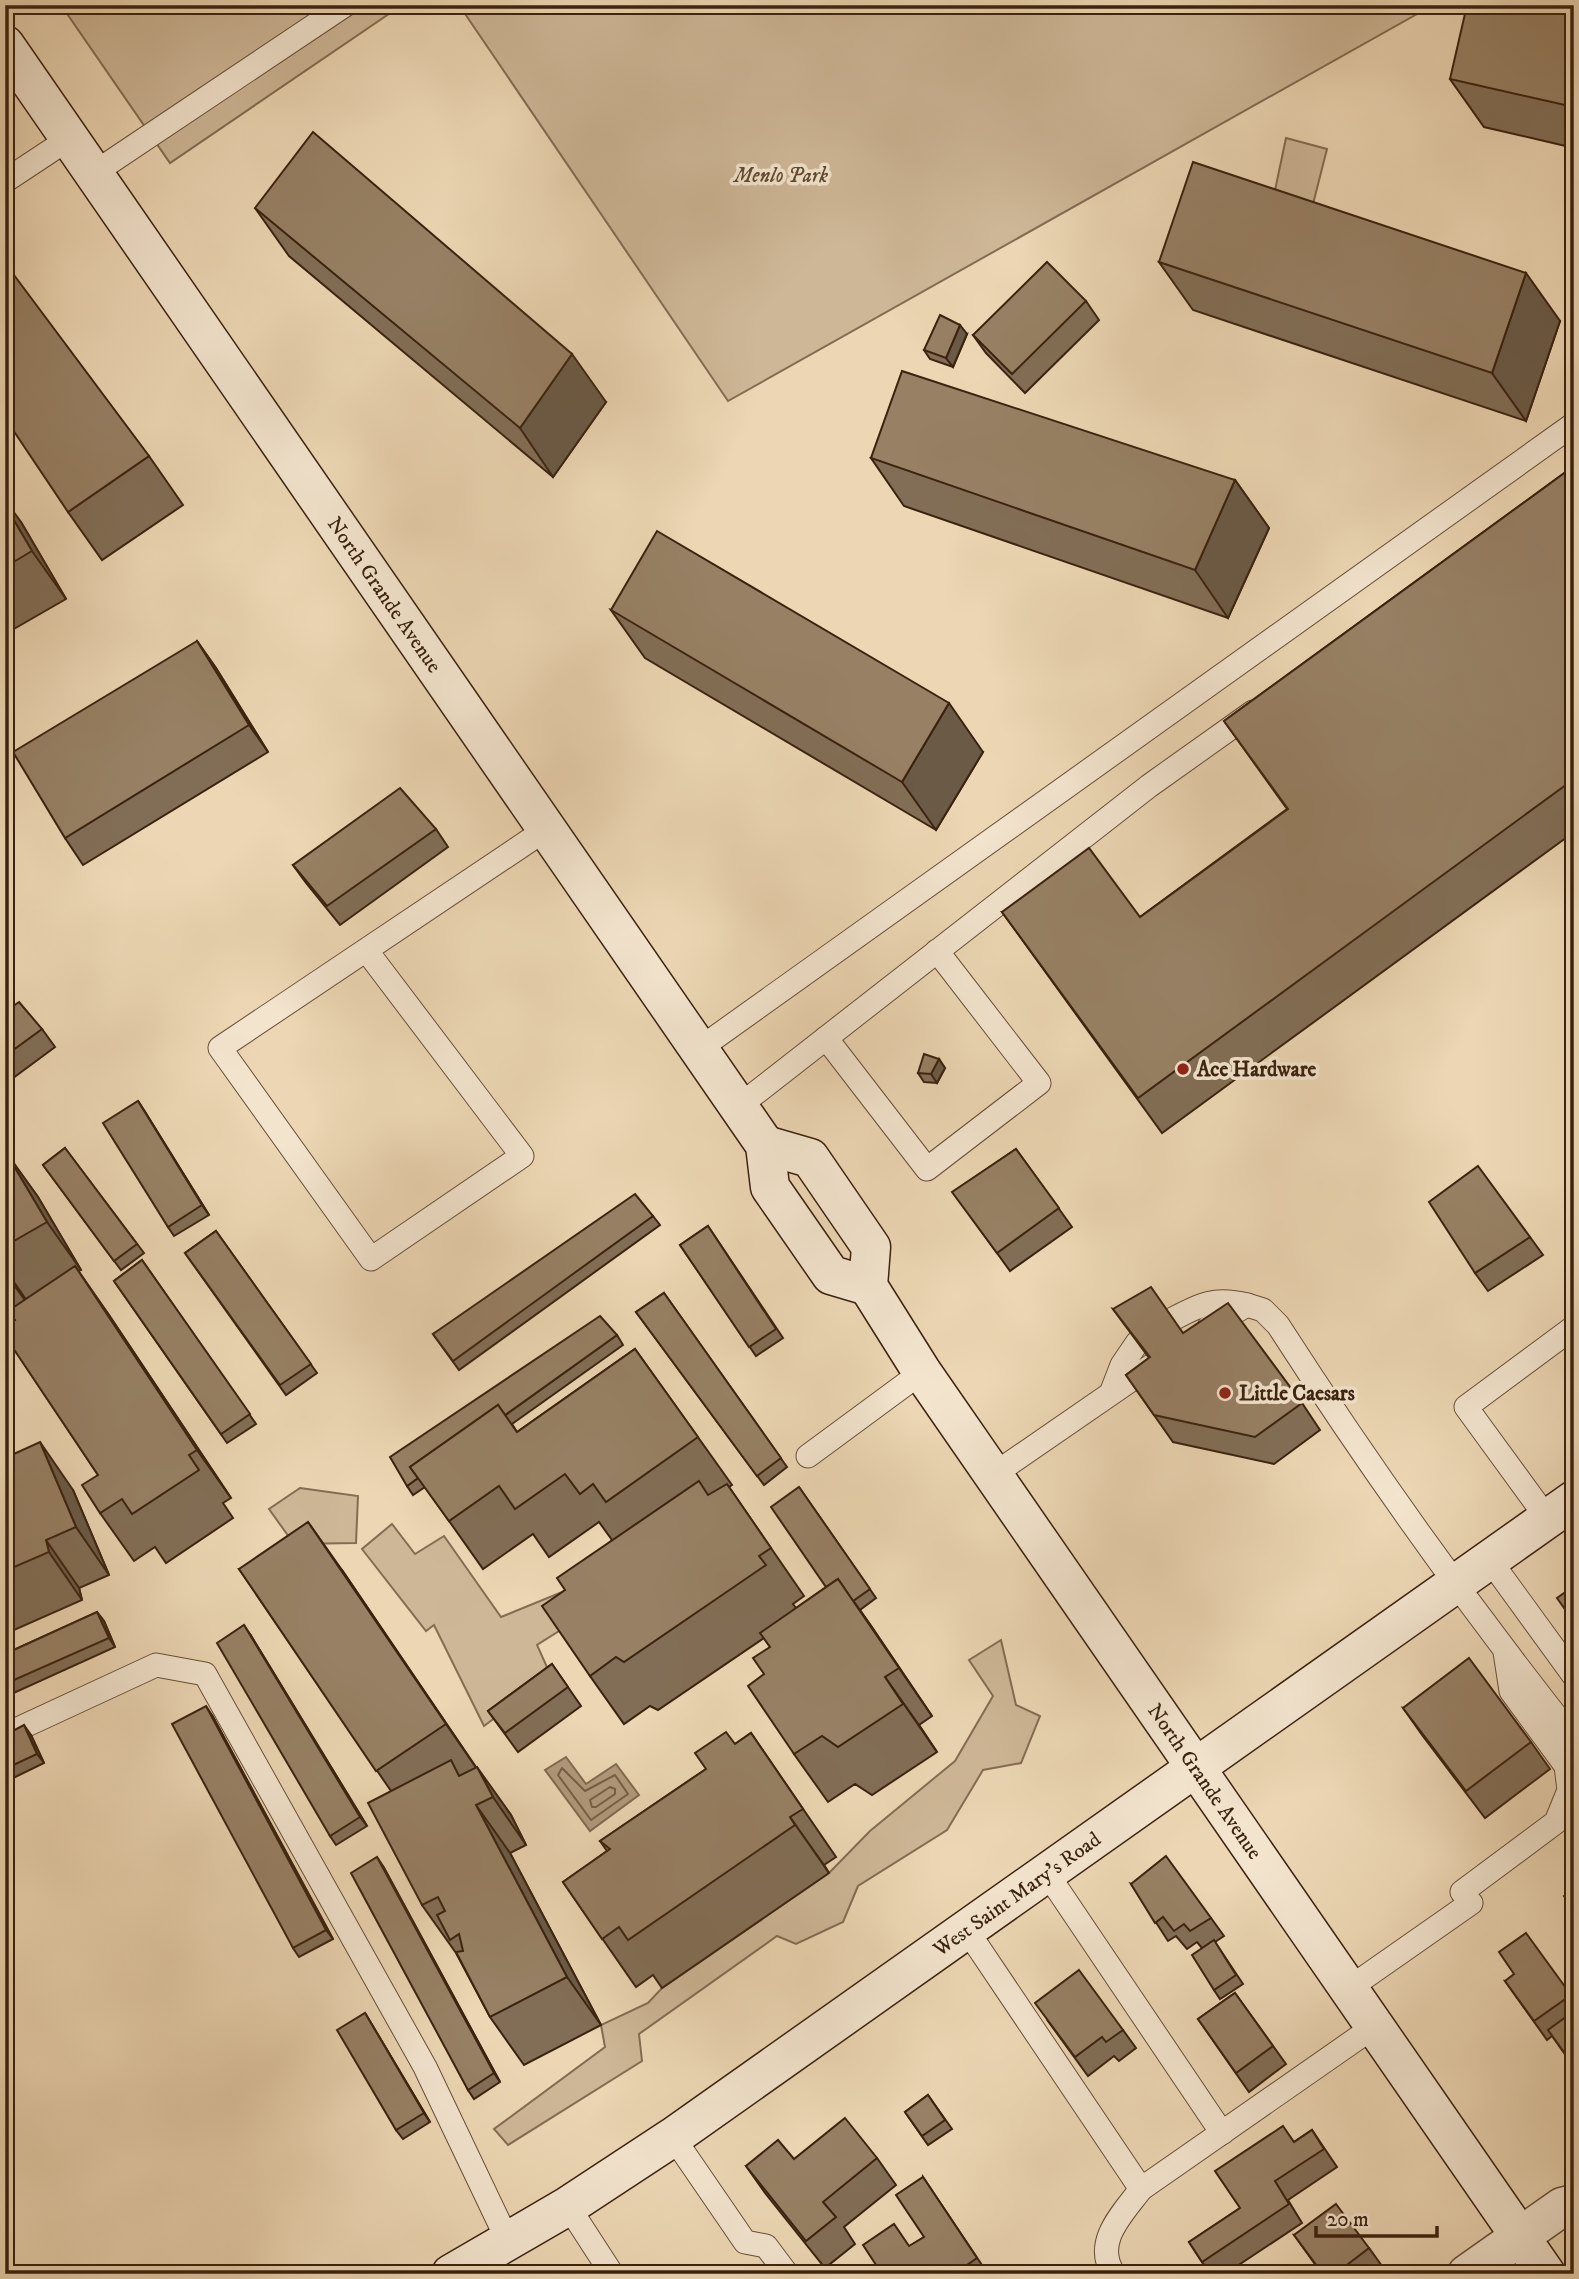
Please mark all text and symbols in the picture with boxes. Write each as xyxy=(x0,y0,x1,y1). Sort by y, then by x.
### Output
park label: Menlo Park xyxy=(732,163,828,189)
street label: North Grande Avenue xyxy=(321,512,447,678)
place label: Ace Hardware xyxy=(1196,1057,1316,1083)
marker: Ace Hardware xyxy=(1175,1061,1191,1077)
place label: Little Caesars xyxy=(1239,1381,1355,1407)
marker: Little Caesars xyxy=(1217,1385,1233,1401)
street label: North Grande Avenue xyxy=(1141,1699,1267,1865)
street label: West Saint Mary's Road xyxy=(928,1826,1107,1963)
scale bar xyxy=(1316,2195,1437,2239)
text: 20 m xyxy=(1327,2207,1369,2233)

